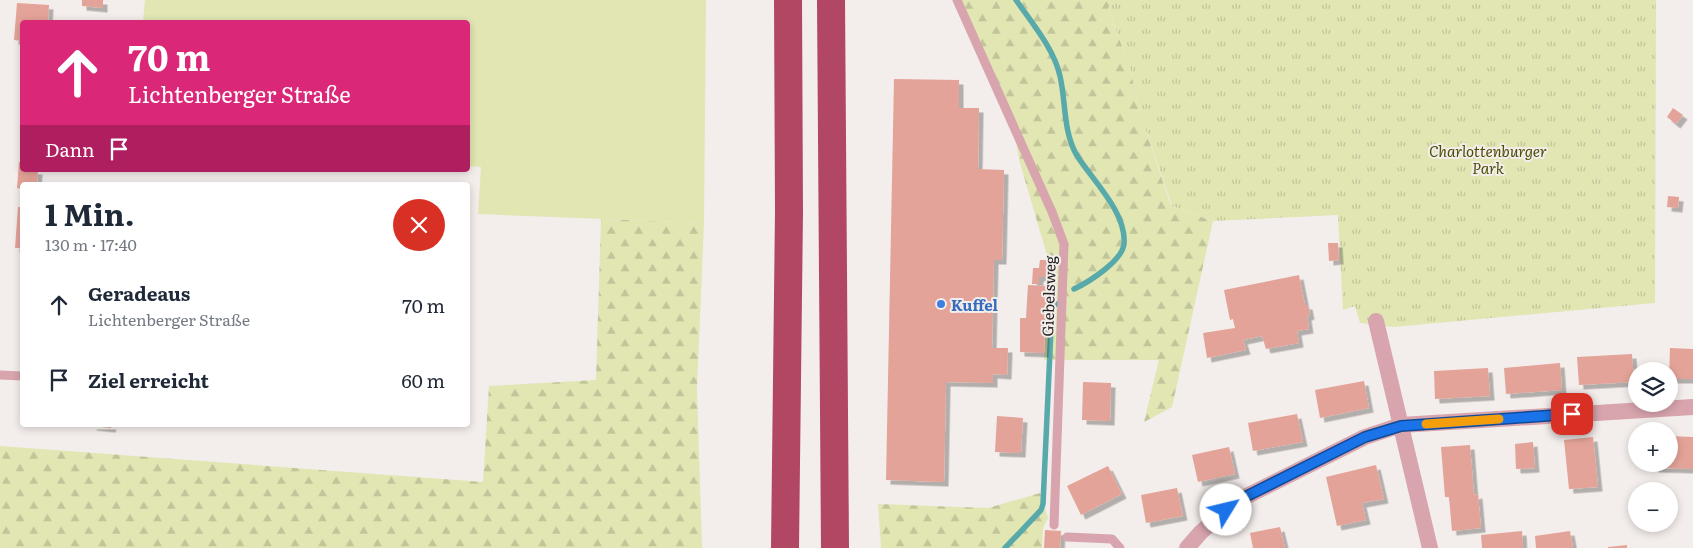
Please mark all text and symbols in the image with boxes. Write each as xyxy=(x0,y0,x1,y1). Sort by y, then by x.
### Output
text: 70 m xyxy=(128,30,210,82)
icon: ahead xyxy=(45,40,110,105)
text: Lichtenberger Straße xyxy=(128,77,351,110)
text: Dann xyxy=(45,135,95,163)
icon: arrive xyxy=(105,135,133,163)
park label: Charlottenburger Park xyxy=(1429,139,1547,179)
text: 1 Min. xyxy=(45,191,135,235)
button: close xyxy=(393,199,445,251)
text: 130 m · 17:40 xyxy=(45,232,137,256)
street label: Giebelsweg xyxy=(1035,255,1061,337)
text: Geradeaus xyxy=(88,279,190,307)
icon: ahead xyxy=(45,291,73,319)
text: 70 m xyxy=(402,291,445,319)
place label: Kuffel xyxy=(951,293,999,316)
marker: Kuffel xyxy=(935,298,947,310)
text: Lichtenberger Straße xyxy=(88,307,250,331)
map controls xyxy=(1628,362,1678,532)
button: layers xyxy=(1628,362,1678,412)
icon: arrive xyxy=(45,366,73,394)
text: Ziel erreicht xyxy=(88,366,209,394)
text: 60 m xyxy=(402,366,445,394)
pin xyxy=(1551,393,1593,435)
icon: arrive xyxy=(1558,400,1586,428)
button: + xyxy=(1628,422,1678,472)
button: − xyxy=(1628,482,1678,532)
position arrow xyxy=(1199,483,1251,535)

